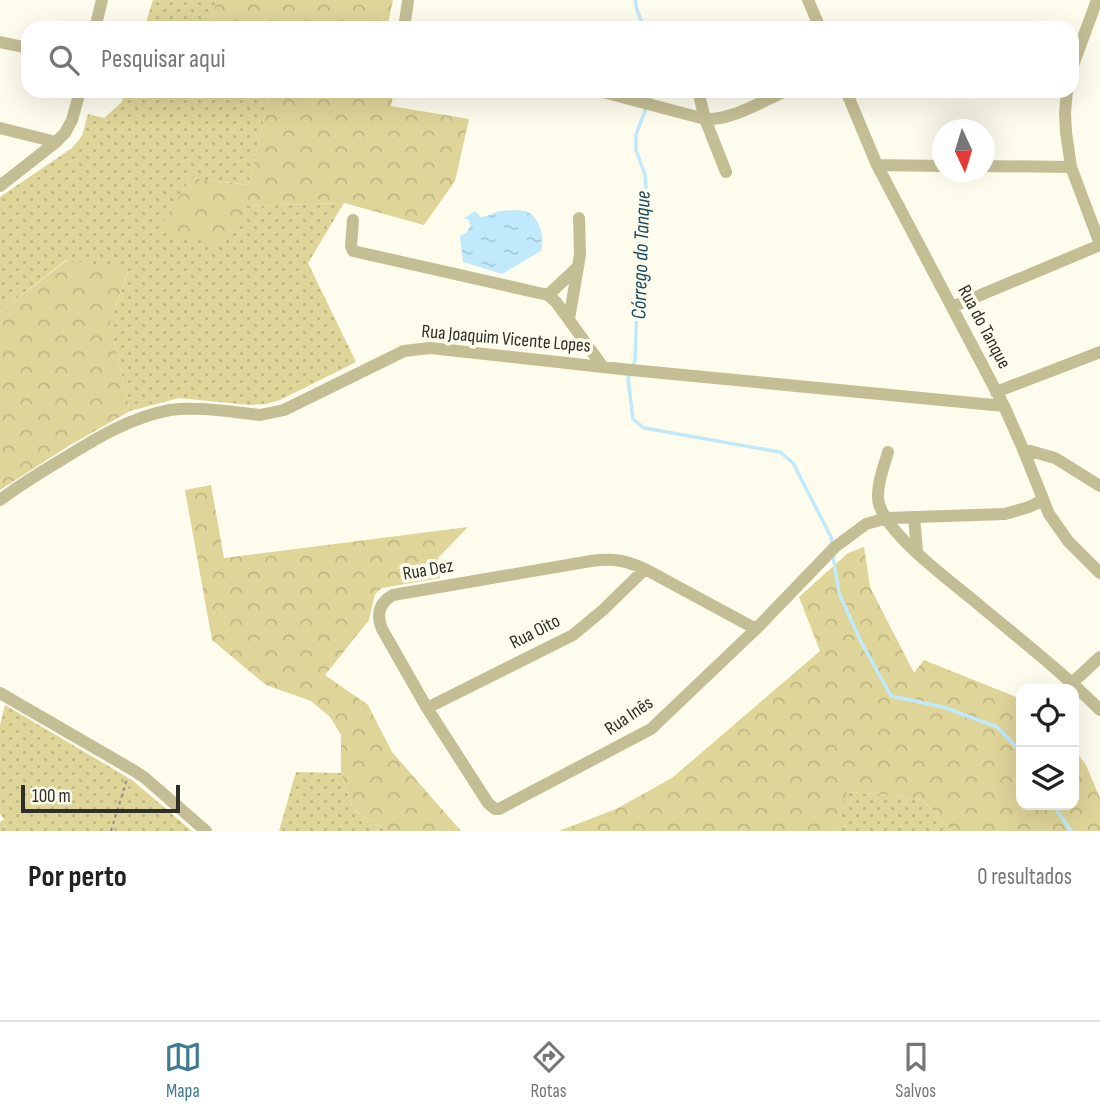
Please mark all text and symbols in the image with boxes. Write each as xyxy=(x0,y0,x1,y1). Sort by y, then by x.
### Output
search box xyxy=(21,21,1079,98)
icon: search xyxy=(45,41,83,79)
text: Pesquisar aqui xyxy=(101,44,226,75)
north arrow xyxy=(932,119,995,182)
water label: Córrego do Tanque xyxy=(626,190,656,320)
street label: Rua do Tanque xyxy=(952,281,1016,373)
street label: Rua Joaquim Vicente Lopes xyxy=(421,320,592,358)
street label: Rua Dez xyxy=(401,554,455,586)
street label: Rua Oito xyxy=(506,610,564,654)
map controls xyxy=(1016,684,1079,810)
button: locate xyxy=(1016,684,1079,747)
street label: Rua Inês xyxy=(600,691,658,740)
button: layers xyxy=(1016,747,1079,810)
scale bar xyxy=(21,782,180,814)
text: 100 m xyxy=(32,785,71,808)
text: Por perto xyxy=(28,859,127,895)
text: 0 resultados xyxy=(977,863,1072,891)
tab: Mapa xyxy=(164,1038,202,1103)
tab: Rotas xyxy=(530,1038,568,1103)
tab: Salvos xyxy=(895,1038,936,1103)

